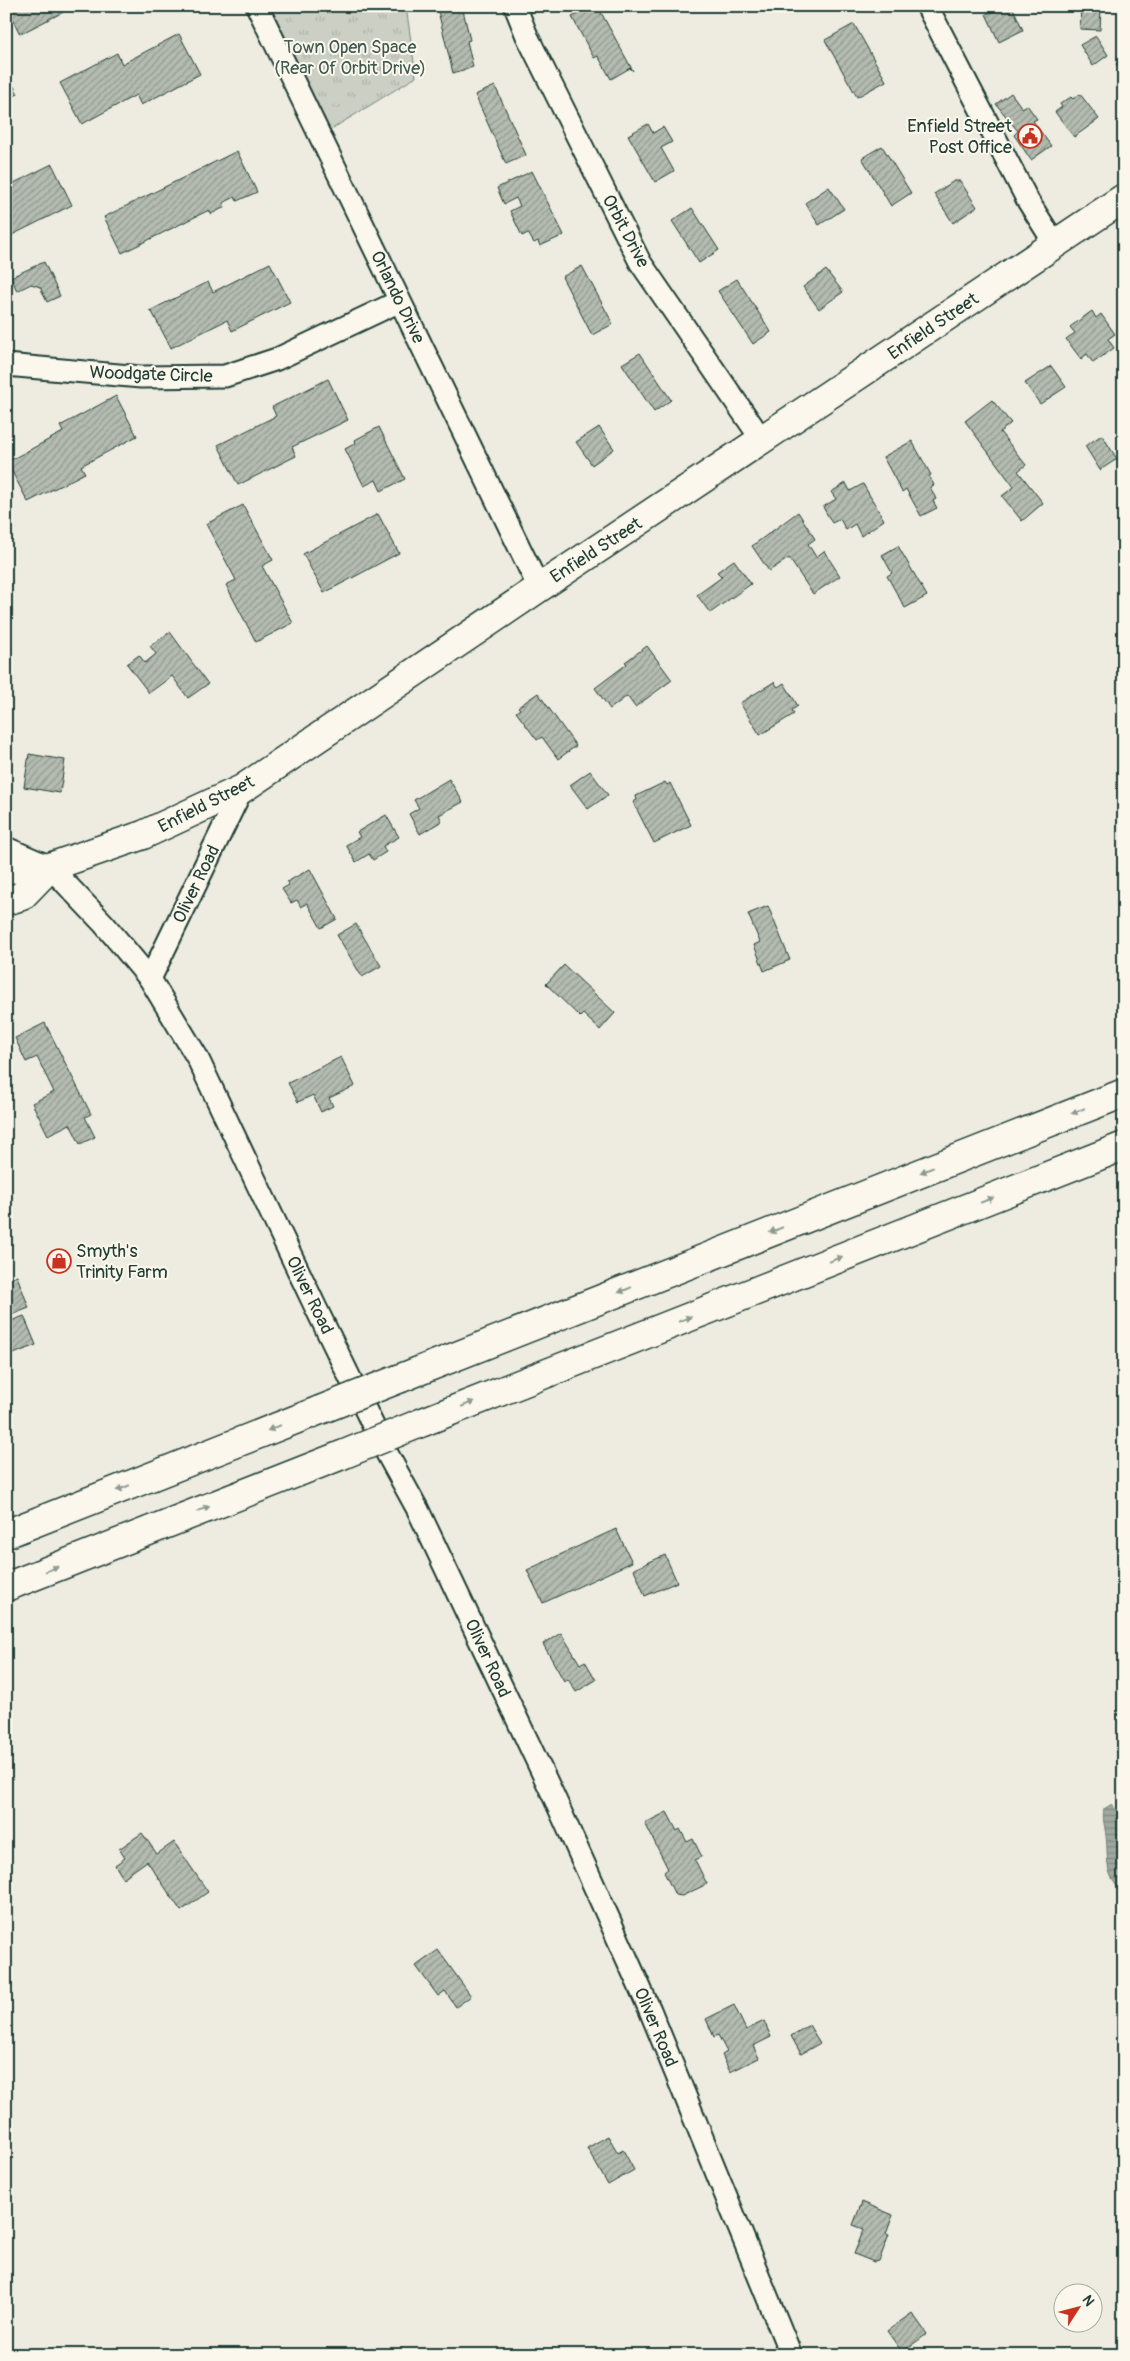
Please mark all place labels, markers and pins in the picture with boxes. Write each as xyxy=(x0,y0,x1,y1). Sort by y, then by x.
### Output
place label: Enfield Street Post Office xyxy=(907,115,1013,159)
public building icon: Enfield Street Post Office xyxy=(1017,123,1043,149)
place label: Smyth's Trinity Farm xyxy=(76,1240,168,1284)
shop icon: Smyth's Trinity Farm xyxy=(46,1248,72,1274)

